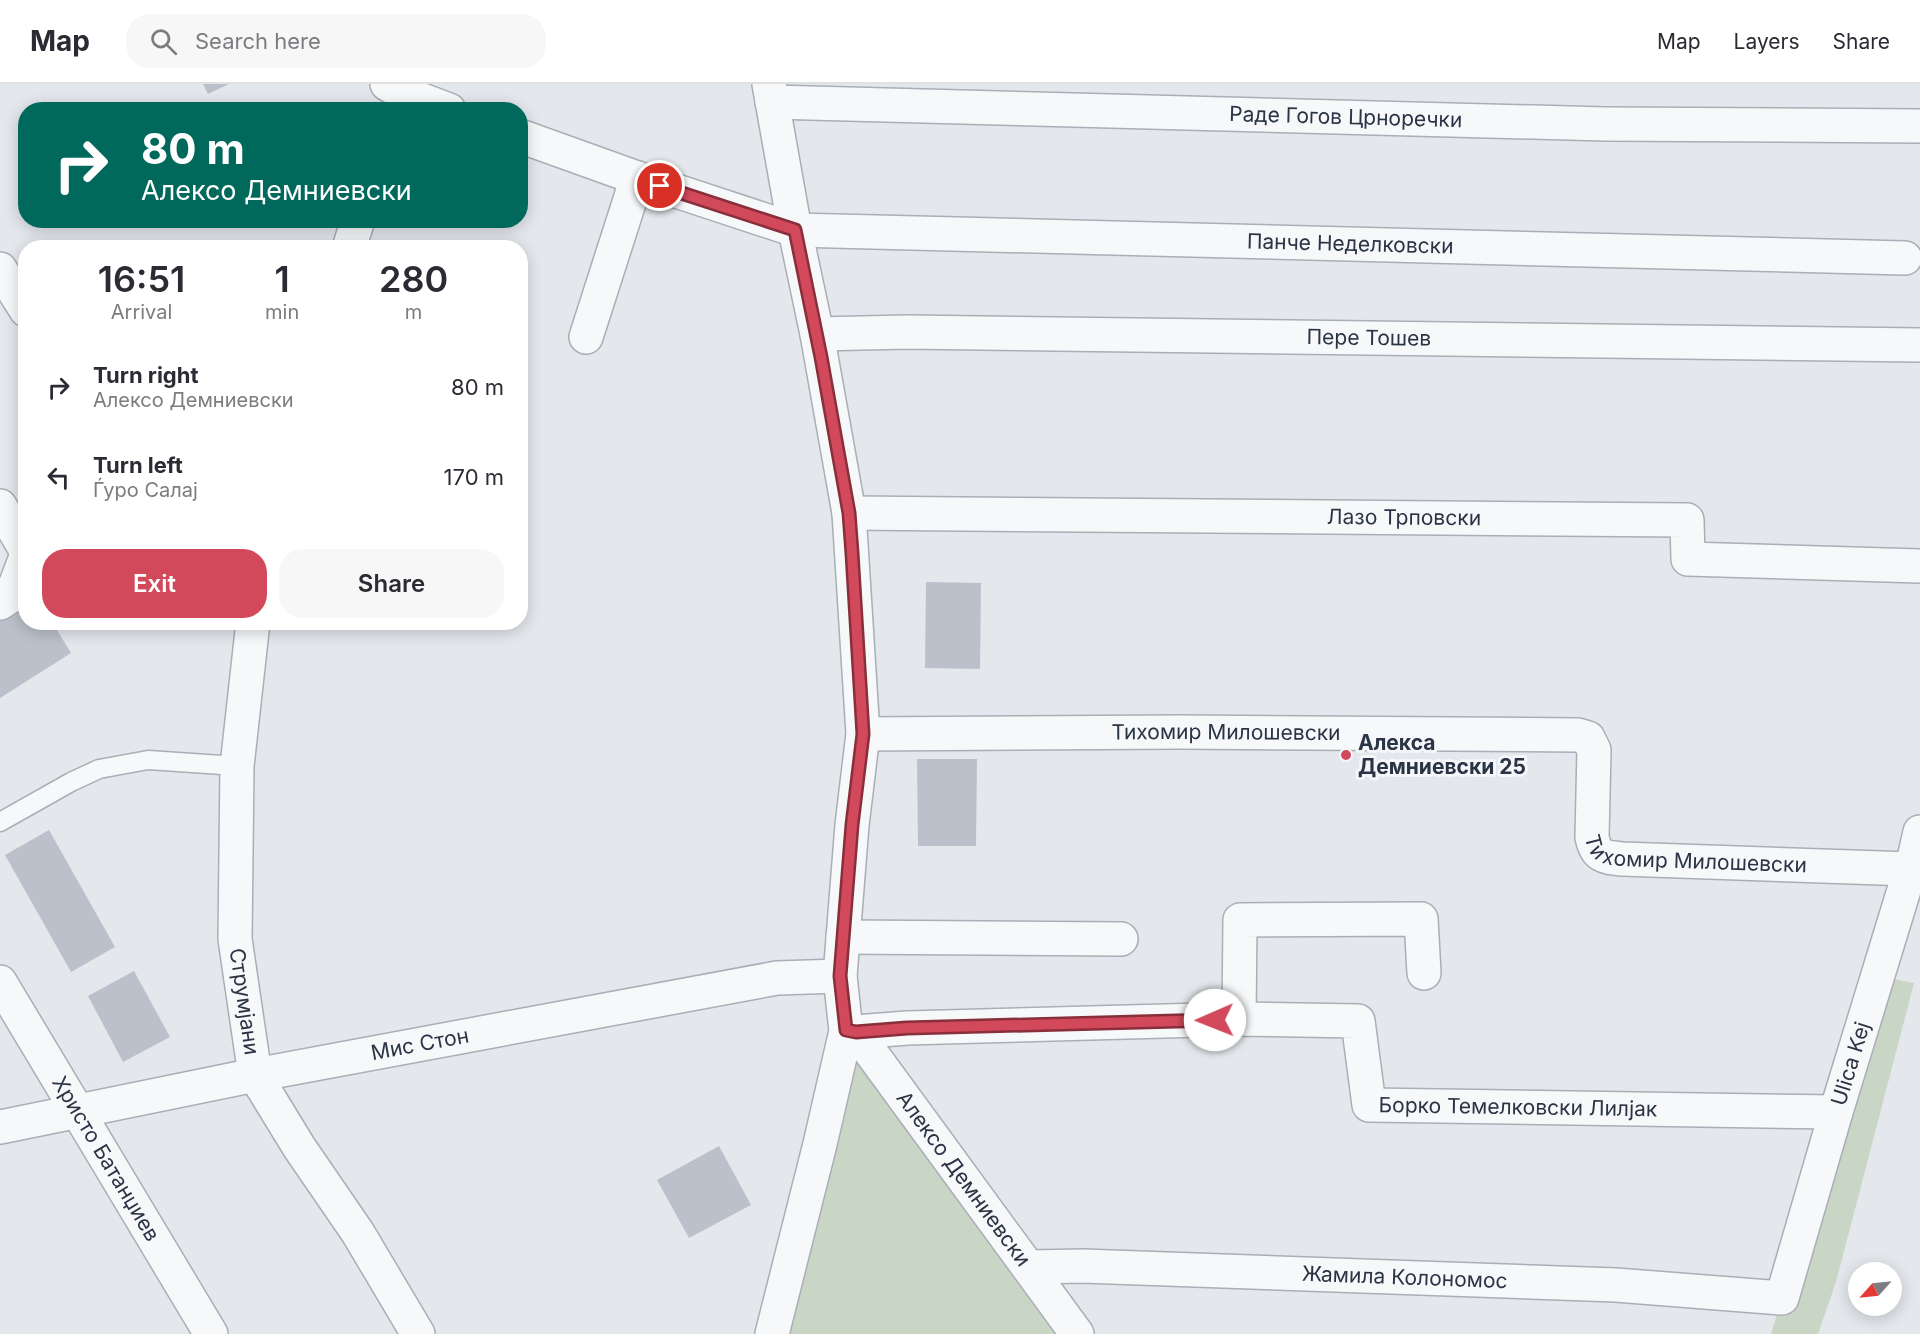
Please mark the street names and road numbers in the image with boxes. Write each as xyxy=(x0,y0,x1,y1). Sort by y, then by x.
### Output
street label: Раде Гогов Црноречки xyxy=(1229,101,1463,132)
street label: Панче Неделковски xyxy=(1247,228,1454,259)
street label: Пере Тошев xyxy=(1306,324,1431,351)
street label: Лазо Трповски xyxy=(1327,504,1481,530)
street label: Тихомир Милошевски xyxy=(1111,719,1341,745)
street label: Тихомир Милошевски xyxy=(1580,832,1807,877)
street label: Струмјани xyxy=(224,946,265,1056)
street label: Ulica Kej xyxy=(1826,1019,1875,1109)
street label: Мис Стон xyxy=(369,1023,471,1065)
street label: Христо Батанџиев xyxy=(47,1071,165,1245)
street label: Алексо Демниевски xyxy=(892,1086,1036,1271)
street label: Борко Темелковски Лилјак xyxy=(1378,1092,1658,1121)
street label: Жамила Колономос xyxy=(1302,1261,1508,1293)

